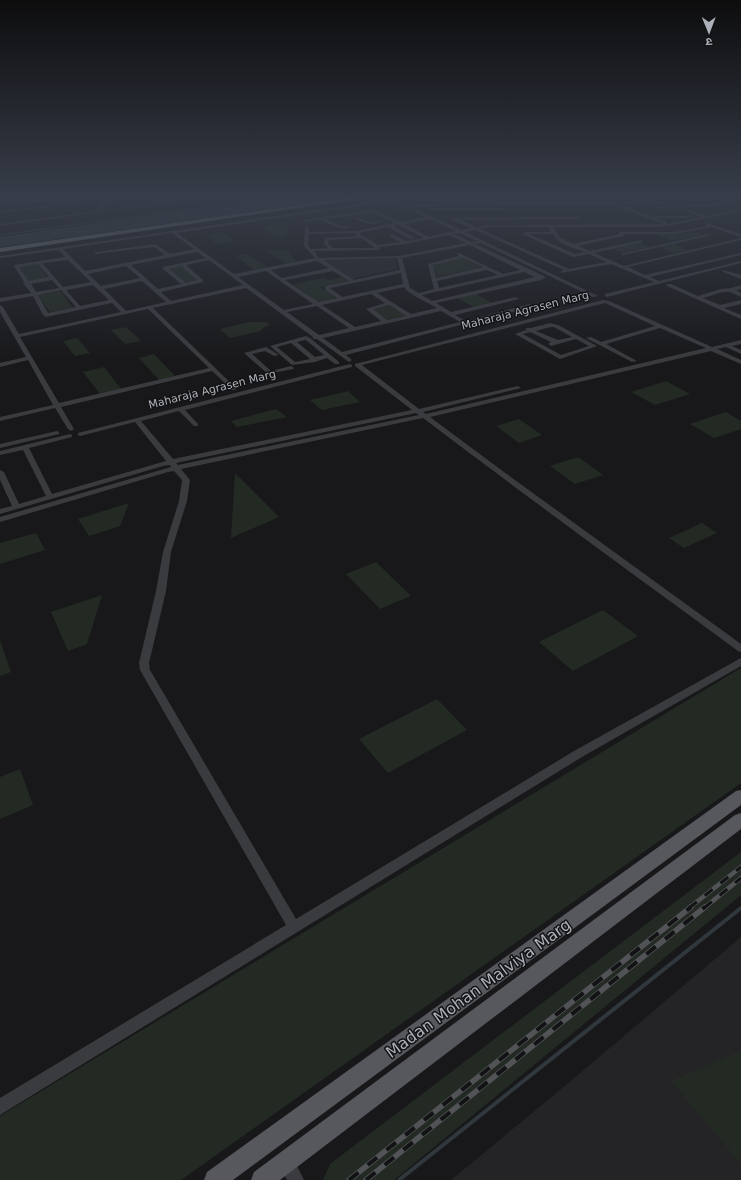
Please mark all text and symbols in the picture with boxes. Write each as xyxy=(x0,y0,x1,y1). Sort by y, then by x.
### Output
north arrow xyxy=(689,12,729,52)
text: उ xyxy=(705,35,712,48)
street label: Maharaja Agrasen Marg xyxy=(460,288,590,333)
street label: Maharaja Agrasen Marg xyxy=(147,367,277,412)
street label: Madan Mohan Malviya Marg xyxy=(382,915,574,1062)

